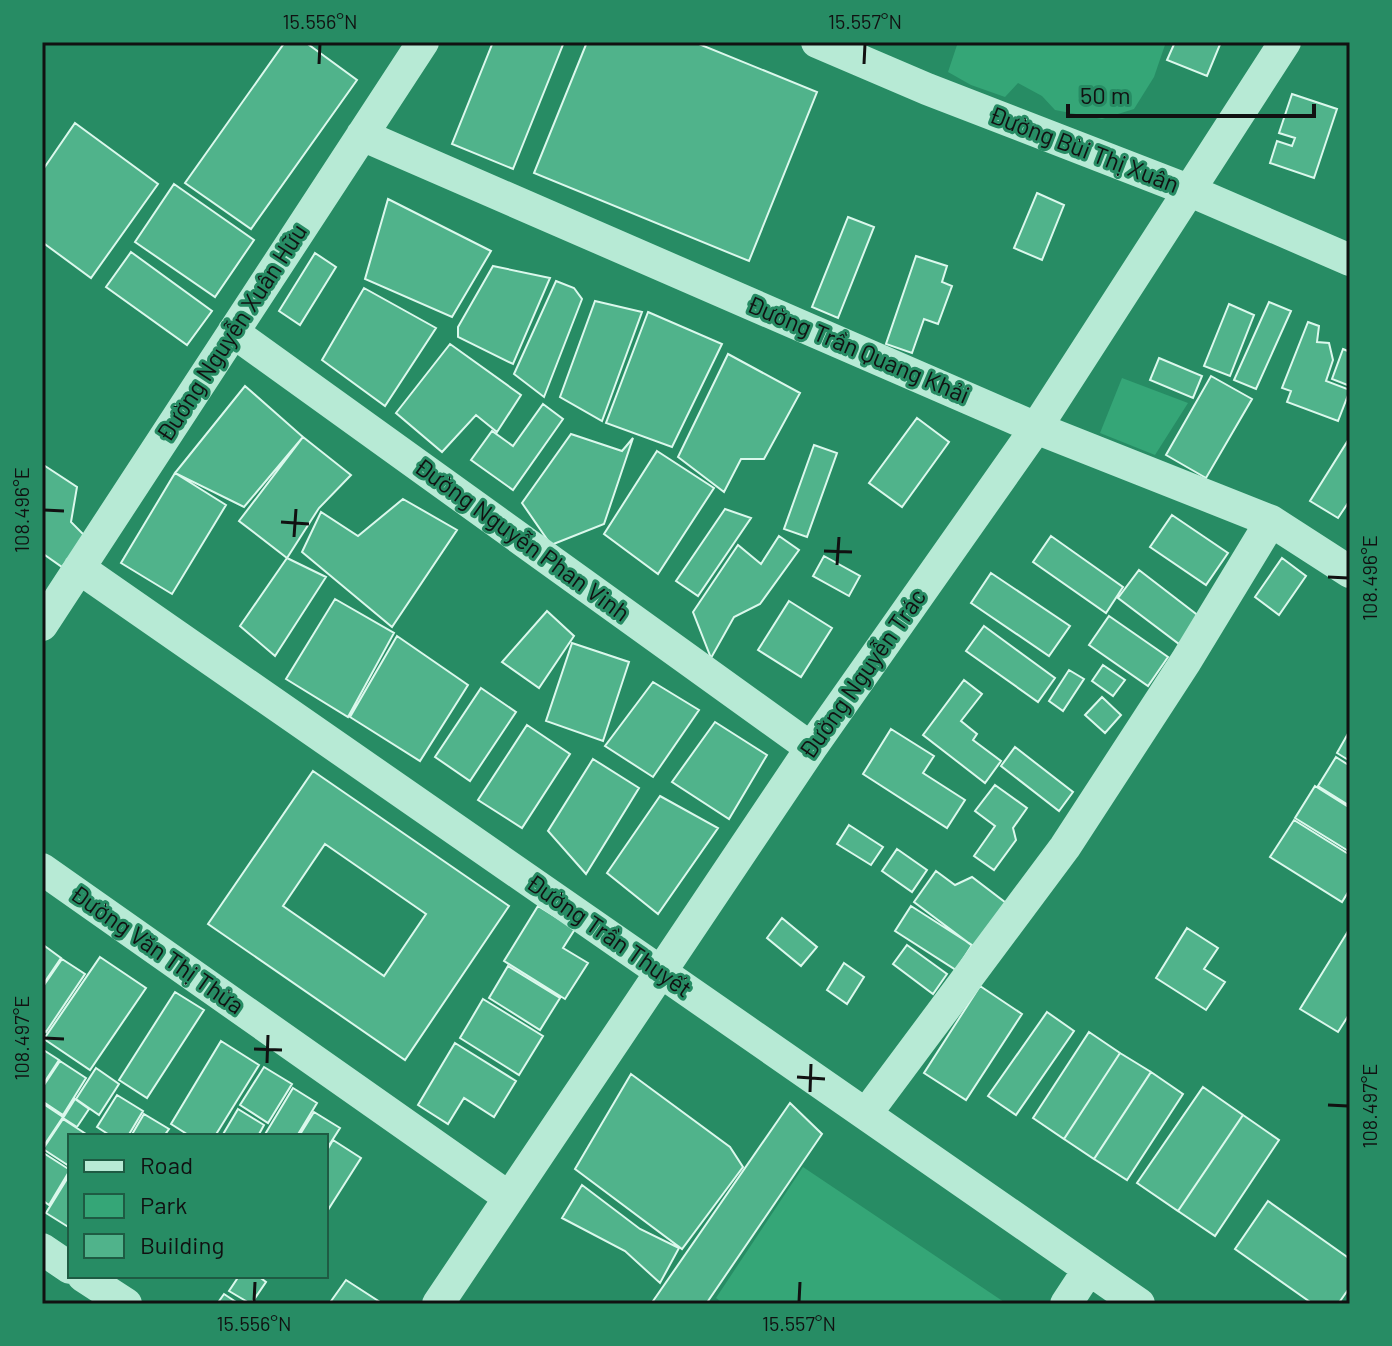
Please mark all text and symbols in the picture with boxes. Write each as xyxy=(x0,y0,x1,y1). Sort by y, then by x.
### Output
text: 15.556°N xyxy=(283,9,357,33)
text: 15.557°N xyxy=(828,9,902,33)
scale bar xyxy=(1068,68,1314,118)
text: 50 m xyxy=(1080,80,1131,109)
street label: Đường Bùi Thị Xuân xyxy=(986,99,1183,198)
street label: Đường Nguyễn Xuân Hữu xyxy=(149,218,312,447)
street label: Đường Trần Quang Khải xyxy=(743,289,974,409)
street label: Đường Nguyễn Phan Vinh xyxy=(410,451,636,627)
text: 108.496°E xyxy=(9,467,33,553)
text: 108.496°E xyxy=(1357,535,1381,621)
street label: Đường Nguyễn Trác xyxy=(792,582,931,764)
street label: Đường Trần Thuyết xyxy=(522,867,698,1003)
street label: Đường Văn Thị Thừa xyxy=(66,878,250,1019)
text: 108.497°E xyxy=(9,996,33,1080)
text: 108.497°E xyxy=(1357,1064,1381,1148)
legend xyxy=(68,1134,328,1278)
text: Road xyxy=(140,1150,193,1179)
text: Park xyxy=(140,1190,187,1219)
text: Building xyxy=(140,1230,224,1259)
text: 15.556°N xyxy=(217,1311,291,1335)
text: 15.557°N xyxy=(762,1311,836,1335)

